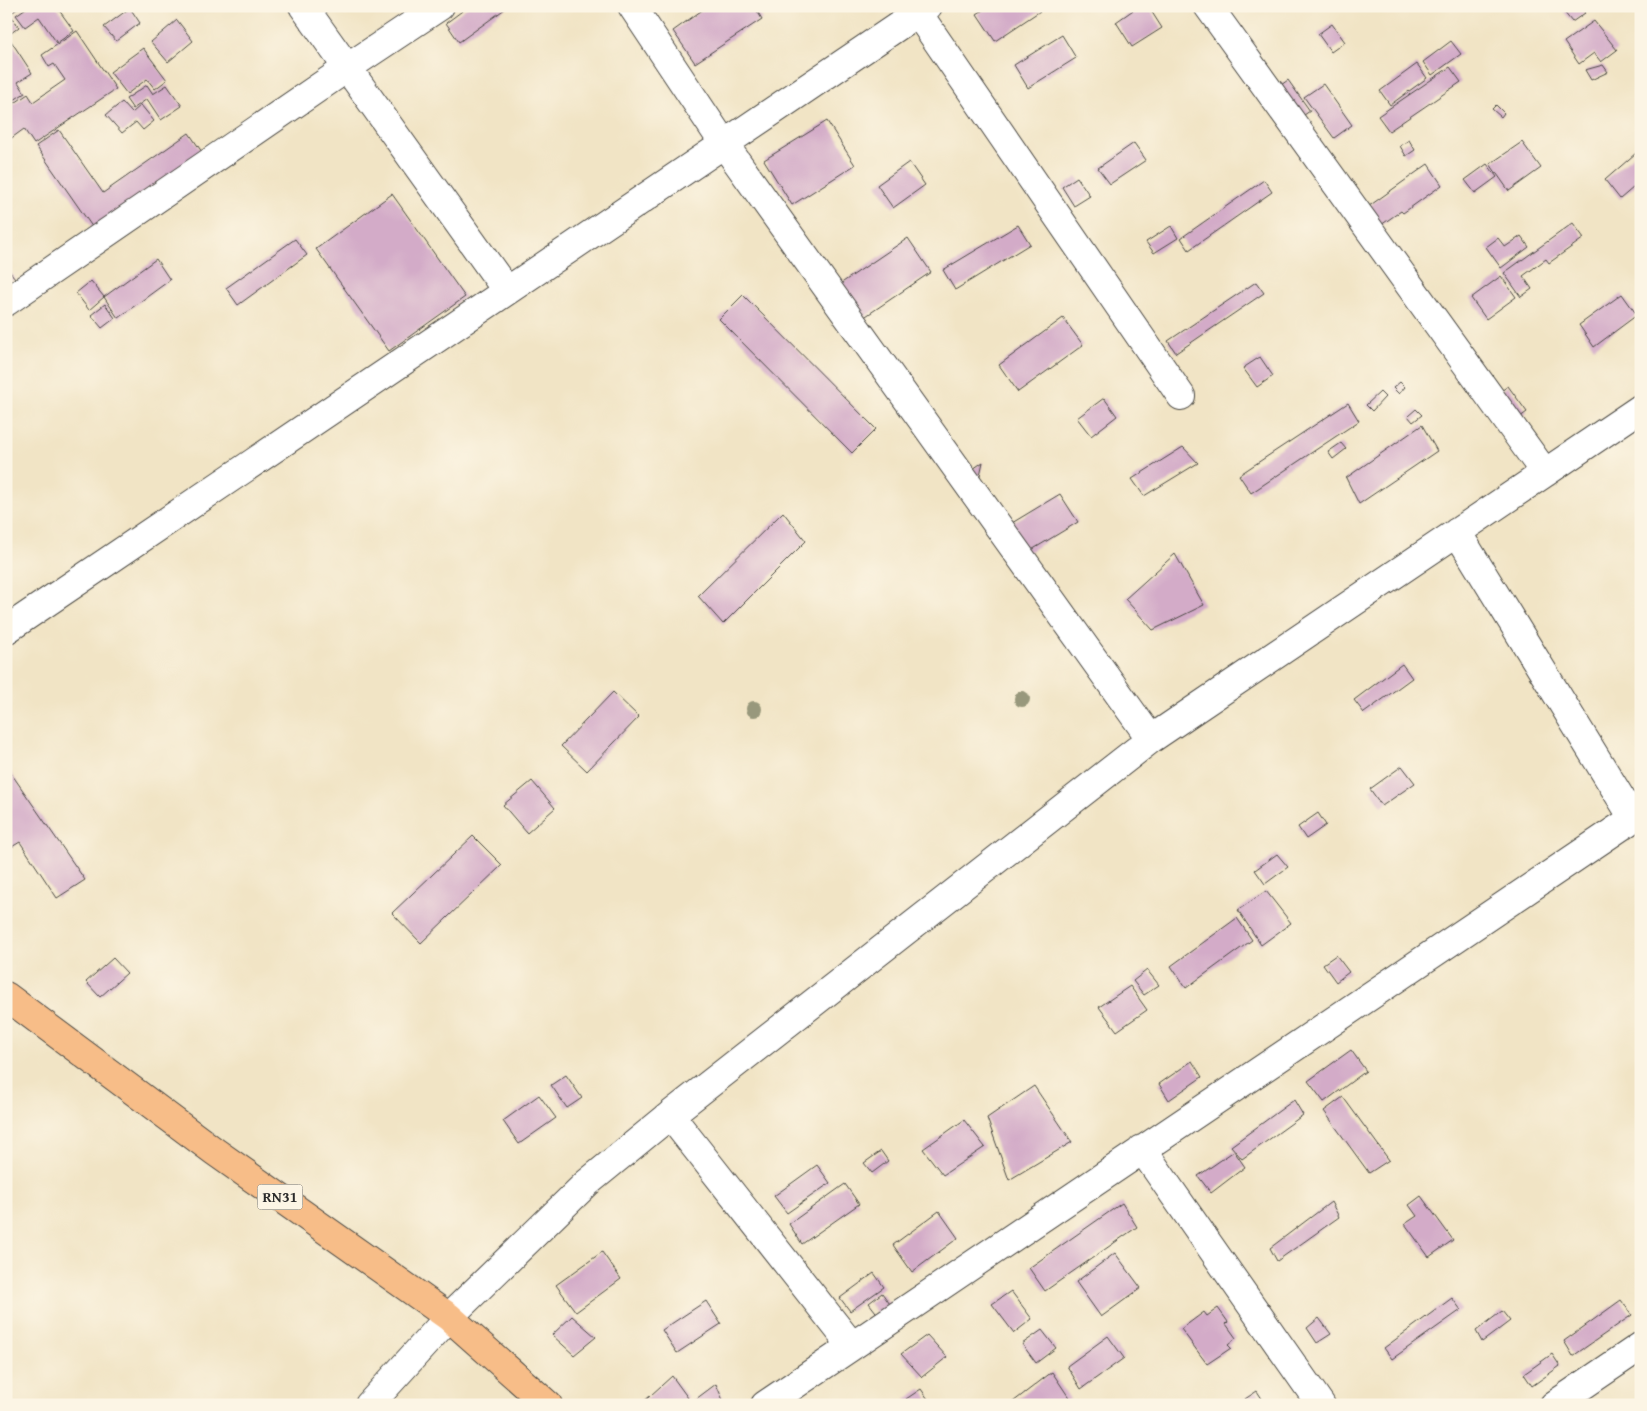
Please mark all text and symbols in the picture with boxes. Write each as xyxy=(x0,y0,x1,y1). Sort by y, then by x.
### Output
road number: RN31 xyxy=(258,1184,302,1210)

